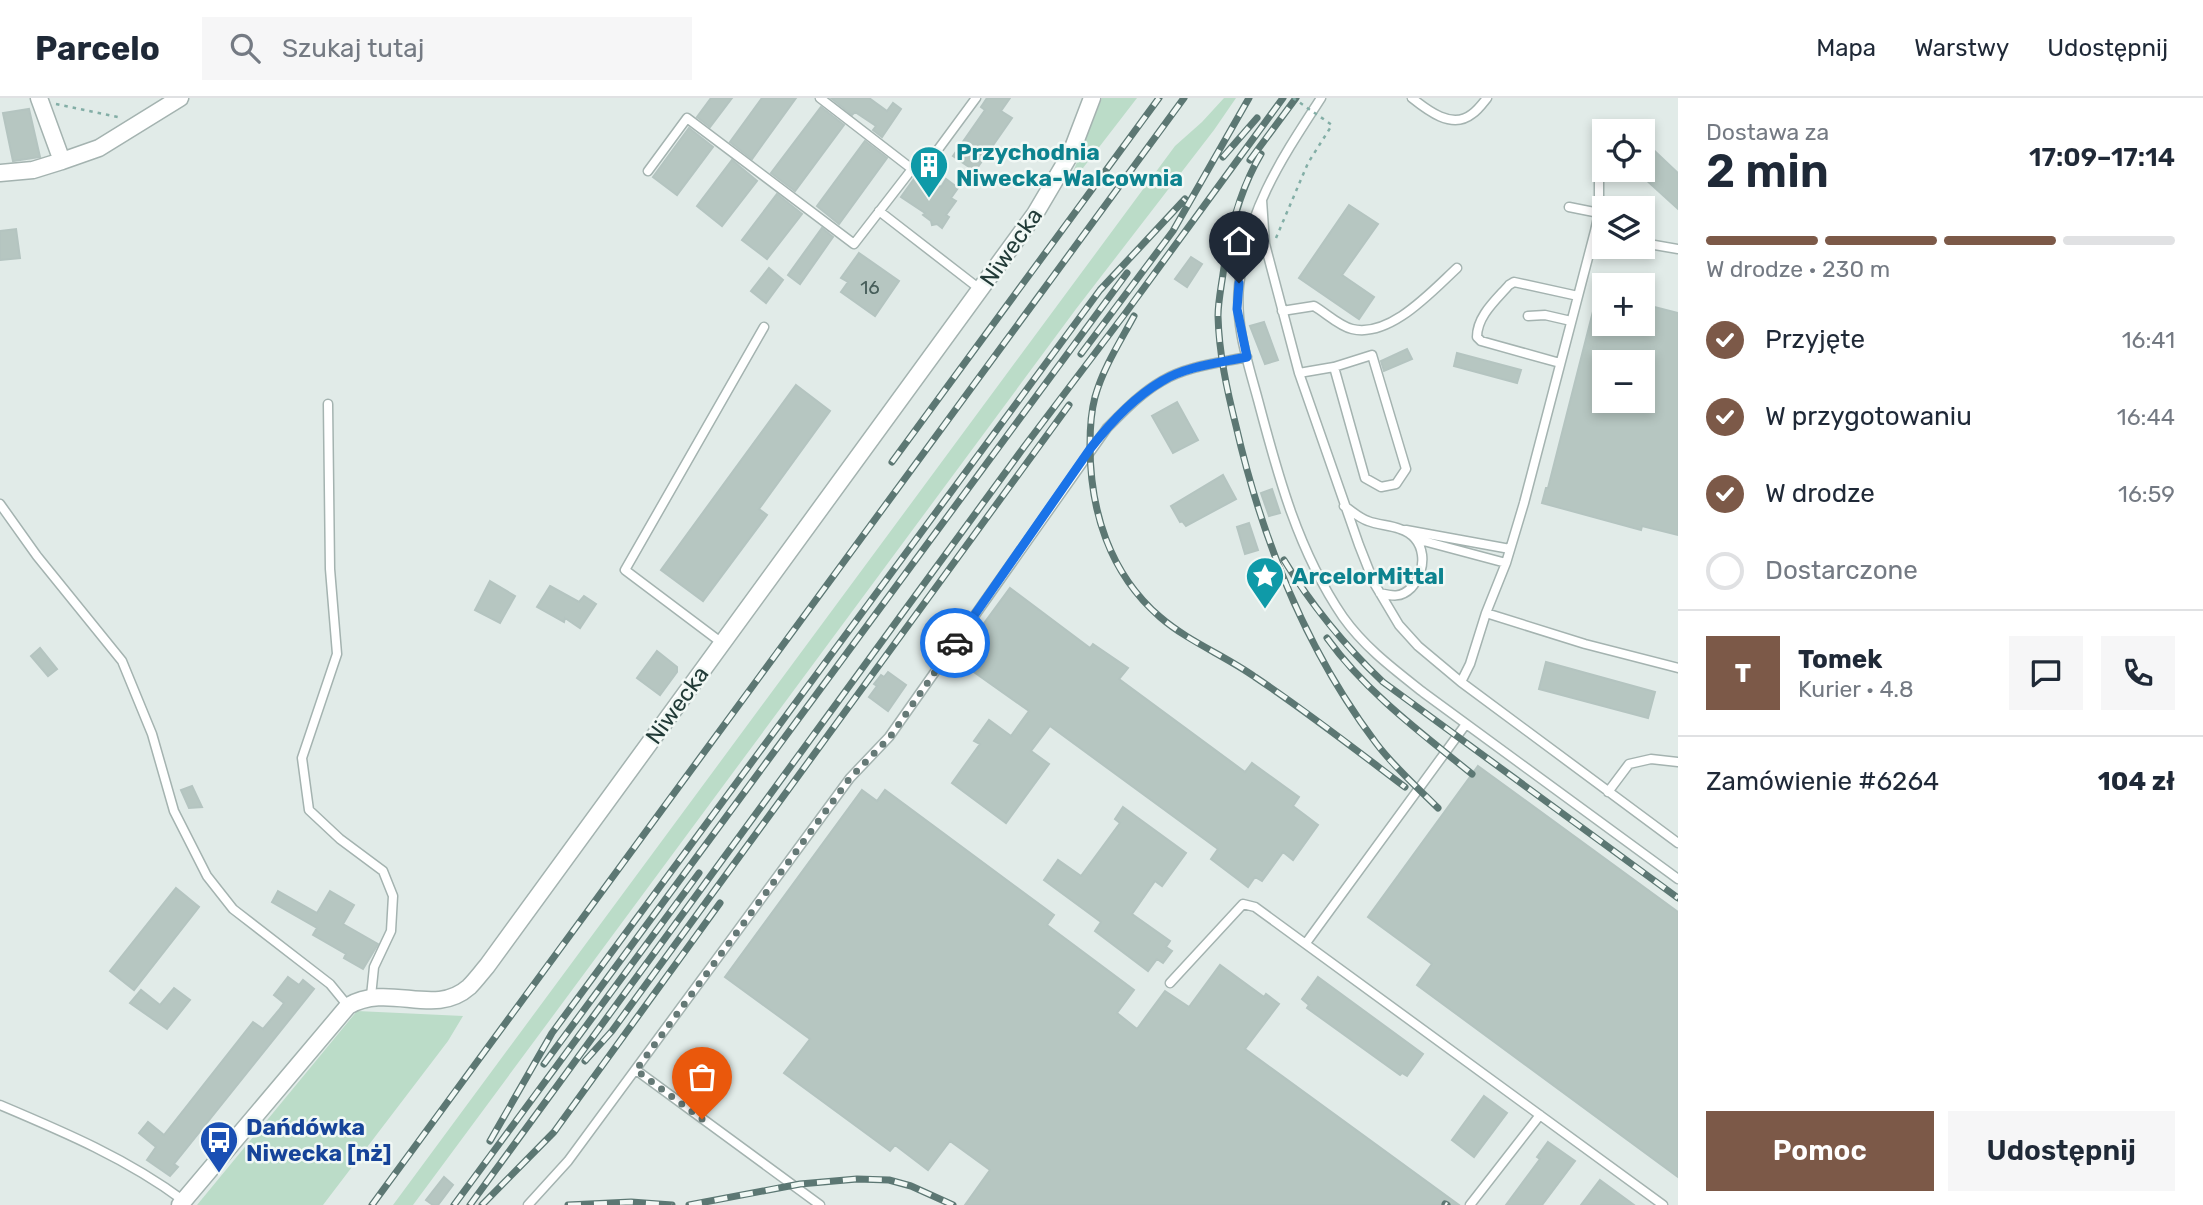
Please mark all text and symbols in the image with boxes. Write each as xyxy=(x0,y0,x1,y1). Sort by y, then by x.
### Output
search box xyxy=(202,17,692,80)
text: Parcelo xyxy=(35,29,160,68)
icon: search xyxy=(226,29,264,67)
text: Szukaj tutaj xyxy=(282,33,424,64)
text: Mapa xyxy=(1816,34,1876,62)
text: Warstwy xyxy=(1914,34,2009,62)
text: Udostępnij xyxy=(2047,34,2168,62)
text: Dostawa za xyxy=(1706,118,1829,146)
map controls xyxy=(1592,119,1655,413)
button: locate xyxy=(1592,119,1655,182)
place label: Przychodnia Niwecka-Walcownia xyxy=(956,138,1183,192)
text: 17:09–17:14 xyxy=(2029,142,2175,173)
building icon: Przychodnia Niwecka-Walcownia xyxy=(908,144,950,199)
text: 2 min xyxy=(1706,144,1829,199)
button: layers xyxy=(1592,196,1655,259)
street label: Niwecka xyxy=(974,202,1048,292)
pin xyxy=(1209,211,1269,283)
icon: home xyxy=(1220,222,1258,260)
text: W drodze · 230 m xyxy=(1706,255,1890,283)
button: + xyxy=(1592,273,1655,336)
house number: 16 xyxy=(860,276,880,299)
icon: check xyxy=(1706,321,1744,359)
text: Przyjęte xyxy=(1765,324,1865,355)
text: 16:41 xyxy=(2122,326,2175,354)
button: − xyxy=(1592,350,1655,413)
icon: check xyxy=(1706,398,1744,436)
text: W przygotowaniu xyxy=(1765,401,1972,432)
text: 16:44 xyxy=(2117,403,2175,431)
icon: check xyxy=(1706,475,1744,513)
text: W drodze xyxy=(1765,478,1875,509)
text: 16:59 xyxy=(2118,480,2175,508)
place icon: ArcelorMittal xyxy=(1244,555,1286,610)
text: Dostarczone xyxy=(1765,555,1918,586)
place label: ArcelorMittal xyxy=(1292,562,1444,590)
courier xyxy=(920,608,990,678)
icon: car xyxy=(936,624,974,662)
button: chat xyxy=(2009,636,2083,710)
button: phone xyxy=(2101,636,2175,710)
text: Tomek xyxy=(1798,644,1882,675)
text: T xyxy=(1735,658,1751,689)
street label: Niwecka xyxy=(639,661,715,749)
text: Kurier · 4.8 xyxy=(1798,675,1914,703)
text: Zamówienie #6264 xyxy=(1706,766,1939,797)
text: 104 zł xyxy=(2098,766,2175,797)
pin xyxy=(672,1047,732,1119)
icon: bag xyxy=(683,1058,721,1096)
button: Pomoc xyxy=(1706,1111,1934,1191)
button: Udostępnij xyxy=(1948,1111,2175,1191)
place label: Dańdówka Niwecka [nż] xyxy=(246,1113,392,1167)
bus stop icon: Dańdówka Niwecka [nż] xyxy=(198,1119,240,1174)

